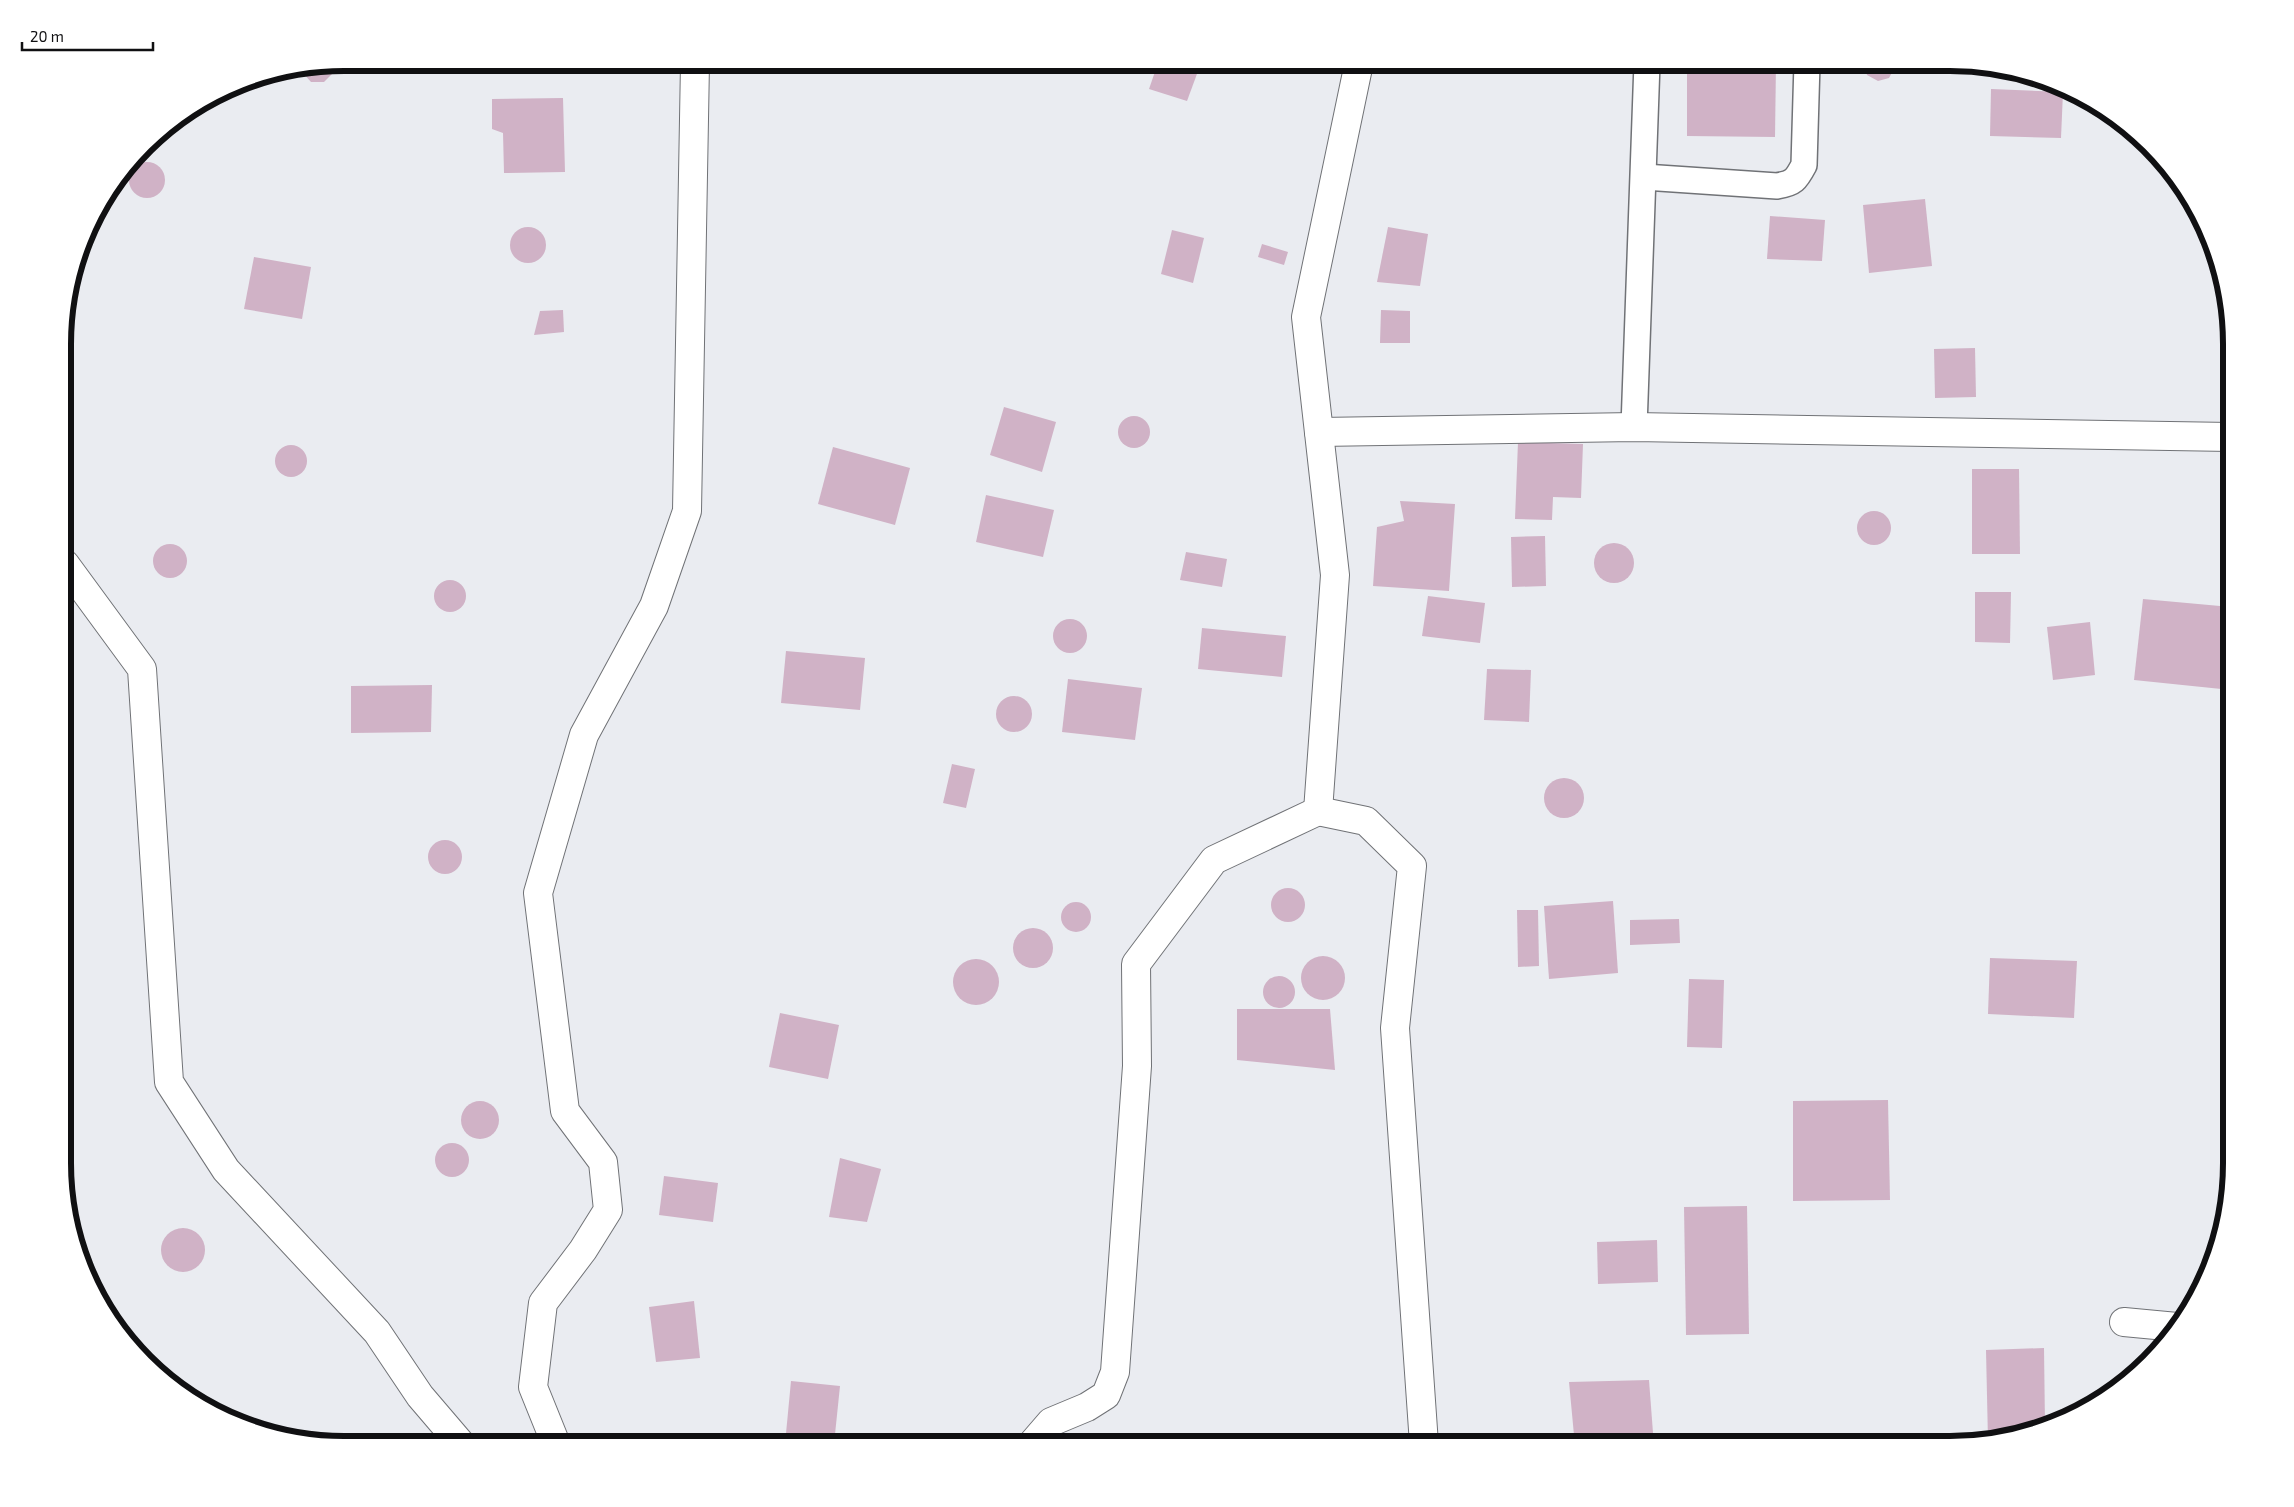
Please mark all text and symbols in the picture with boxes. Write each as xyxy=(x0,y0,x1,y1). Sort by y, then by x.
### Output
scale bar xyxy=(22,20,154,52)
text: 20 m xyxy=(30,27,64,45)

